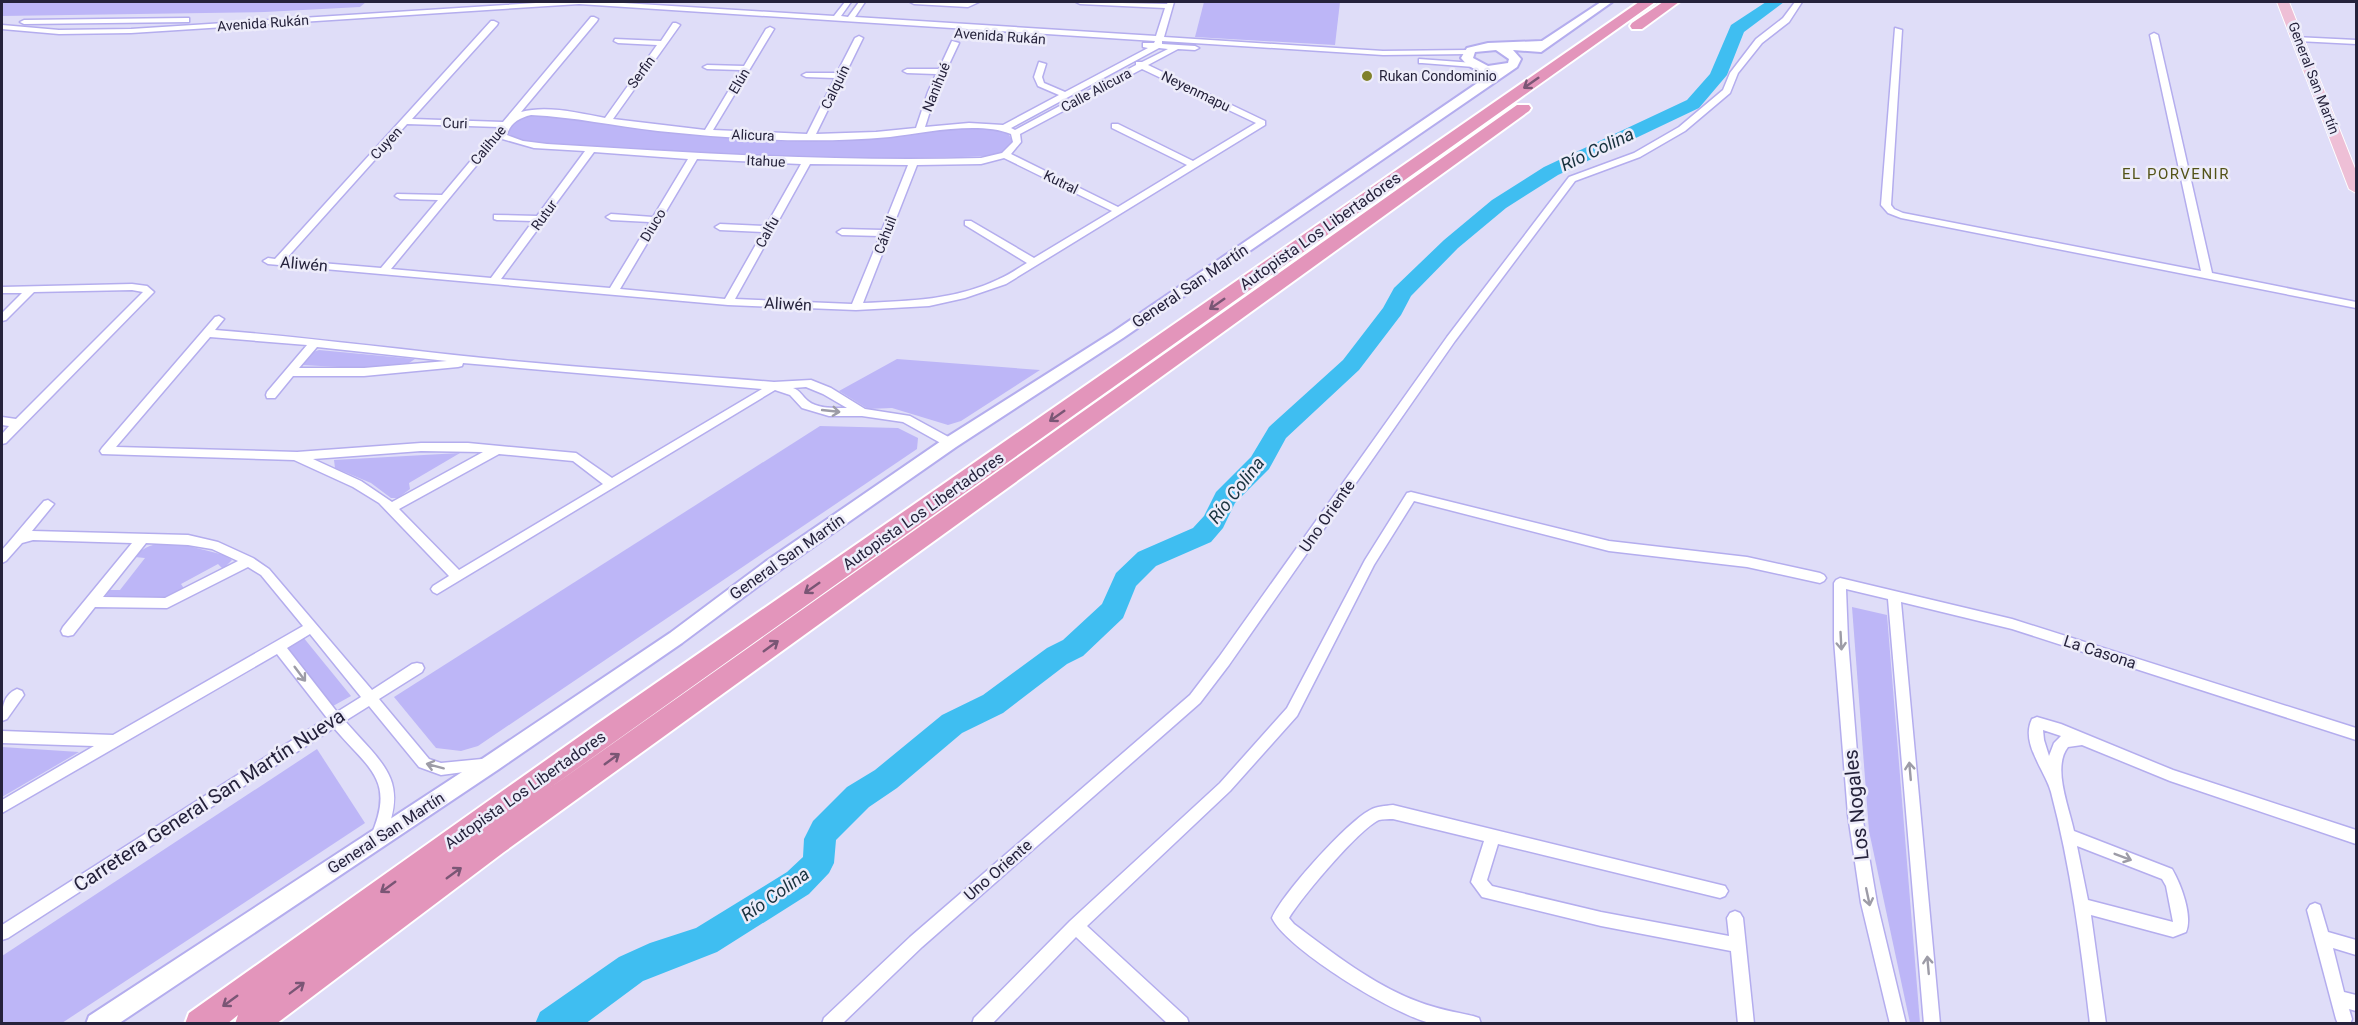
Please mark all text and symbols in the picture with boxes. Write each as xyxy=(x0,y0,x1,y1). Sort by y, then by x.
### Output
street label: Avenida Rukán xyxy=(217,12,309,34)
street label: General San Martín xyxy=(2285,20,2343,136)
street label: Avenida Rukán xyxy=(954,25,1046,47)
street label: Serfin xyxy=(624,53,658,91)
street label: Nanihué xyxy=(919,60,953,114)
street label: Calquín xyxy=(818,62,852,112)
street label: Elún xyxy=(725,65,753,97)
street label: Calle Alicura xyxy=(1058,65,1134,115)
street label: Neyenmapu xyxy=(1159,67,1233,115)
place label: Rukan Condominio xyxy=(1379,68,1497,84)
marker: Rukan Condominio xyxy=(1360,69,1374,83)
one-way arrow xyxy=(1524,77,1540,89)
street label: Curi xyxy=(442,115,468,131)
street label: Calihue xyxy=(467,122,509,168)
street label: Cuyen xyxy=(367,123,405,163)
water label: Río Colina xyxy=(1557,123,1637,175)
street label: Alicura xyxy=(731,126,775,144)
street label: Itahue xyxy=(746,152,786,170)
district label: EL PORVENIR xyxy=(2122,165,2230,183)
street label: Kutral xyxy=(1041,167,1081,197)
street label: Autopista Los Libertadores xyxy=(1236,168,1404,294)
street label: Rutur xyxy=(528,197,560,233)
street label: Diuco xyxy=(637,206,669,244)
street label: Calfu xyxy=(752,214,782,250)
street label: Cáhuil xyxy=(871,214,899,256)
street label: General San Martín xyxy=(1128,240,1252,332)
street label: Aliwén xyxy=(279,252,329,276)
street label: Aliwén xyxy=(764,293,812,315)
one-way arrow xyxy=(1209,298,1225,310)
one-way arrow xyxy=(821,406,841,417)
one-way arrow xyxy=(1050,410,1066,422)
street label: Autopista Los Libertadores xyxy=(839,448,1007,574)
water label: Río Colina xyxy=(1204,453,1268,527)
street label: Uno Oriente xyxy=(1295,476,1359,556)
street label: General San Martín xyxy=(726,510,848,604)
one-way arrow xyxy=(804,582,820,594)
one-way arrow xyxy=(1836,631,1847,651)
street label: La Casona xyxy=(2061,631,2139,673)
one-way arrow xyxy=(762,640,779,652)
one-way arrow xyxy=(293,666,306,682)
street label: Carretera General San Martín Nueva xyxy=(69,703,349,897)
street label: Autopista Los Libertadores xyxy=(441,727,609,853)
street label: Los Nogales xyxy=(1838,749,1874,861)
one-way arrow xyxy=(604,753,620,765)
one-way arrow xyxy=(426,760,445,771)
one-way arrow xyxy=(1905,761,1916,781)
street label: General San Martín xyxy=(324,788,448,878)
street label: Uno Oriente xyxy=(960,835,1036,905)
one-way arrow xyxy=(2113,852,2132,863)
water label: Río Colina xyxy=(737,863,813,925)
one-way arrow xyxy=(445,867,461,879)
one-way arrow xyxy=(380,881,396,893)
one-way arrow xyxy=(1863,888,1875,907)
one-way arrow xyxy=(1922,956,1933,976)
one-way arrow xyxy=(289,982,305,995)
one-way arrow xyxy=(222,995,238,1008)

